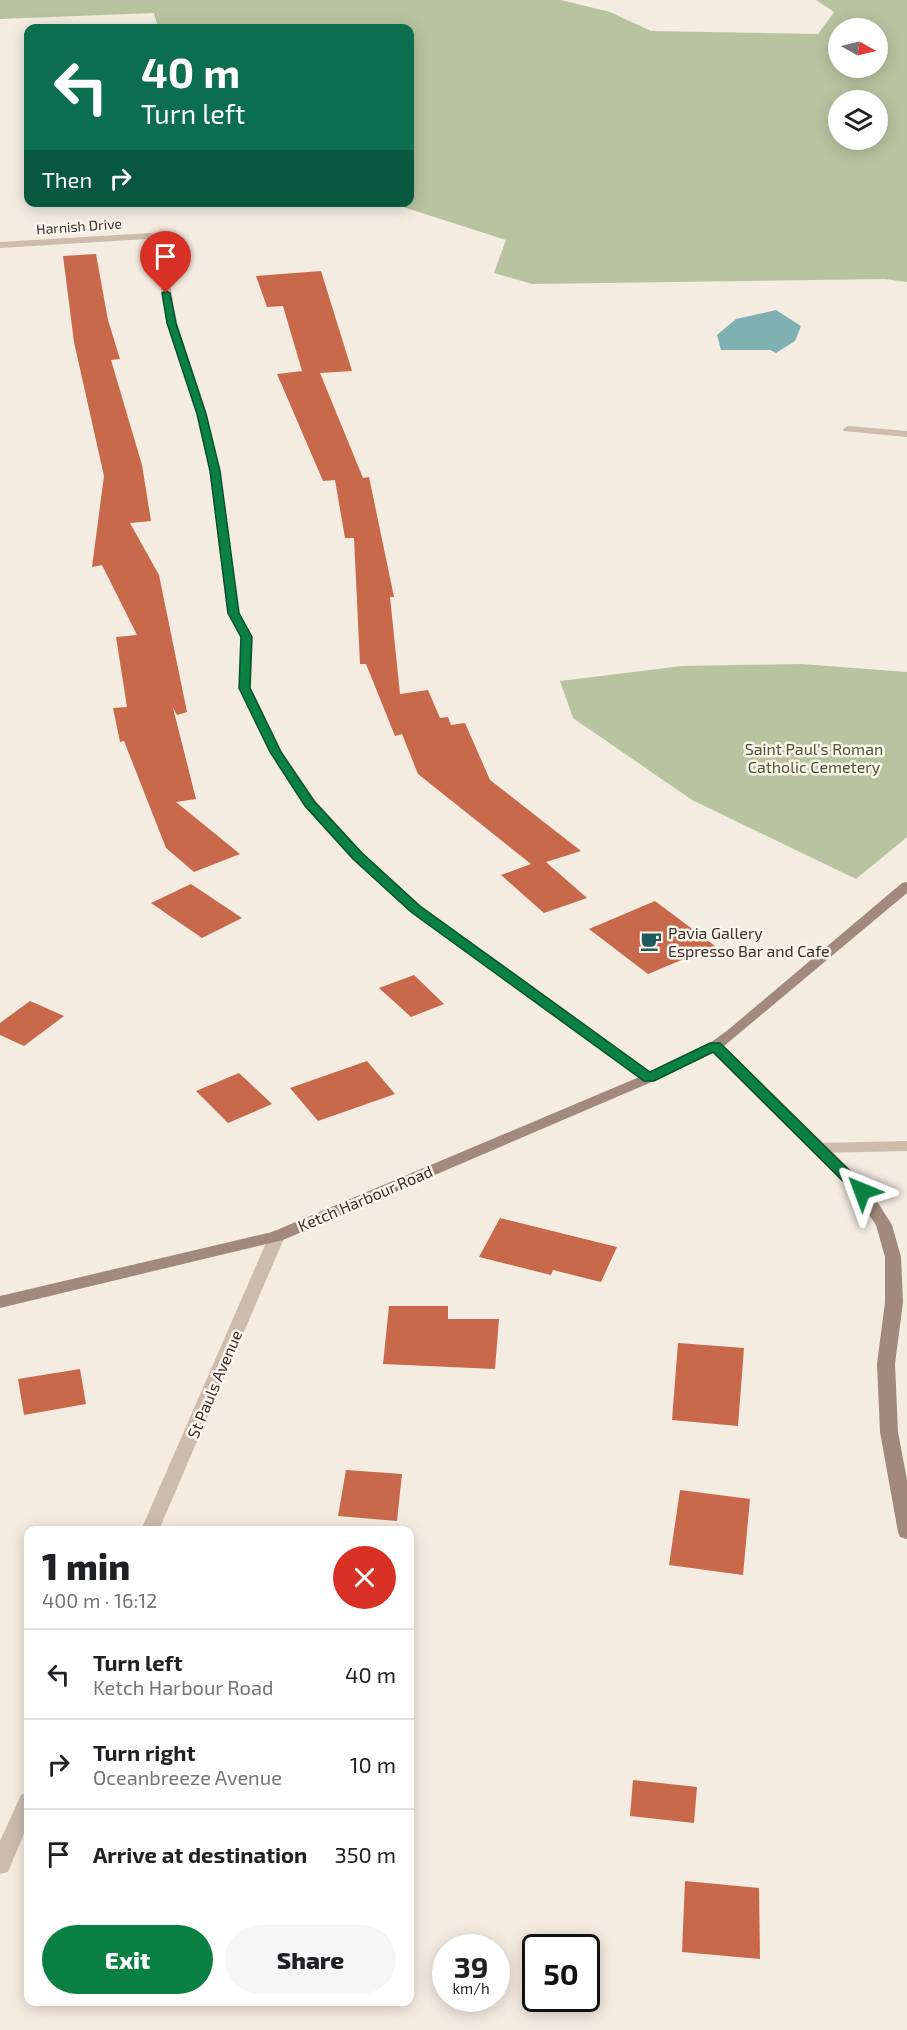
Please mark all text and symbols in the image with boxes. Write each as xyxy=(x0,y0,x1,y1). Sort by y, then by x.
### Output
north arrow xyxy=(828,18,888,78)
map controls xyxy=(828,18,888,150)
text: 40 m xyxy=(141,46,240,96)
icon: left xyxy=(42,48,120,126)
button: layers xyxy=(828,90,888,150)
text: Turn left xyxy=(141,97,245,129)
icon: right xyxy=(104,162,137,195)
text: Then xyxy=(42,166,92,192)
street label: Harnish Drive xyxy=(36,215,122,237)
pin xyxy=(140,231,191,293)
icon: arrive xyxy=(149,240,182,273)
park label: Saint Paul's Roman Catholic Cemetery xyxy=(745,739,883,776)
place label: Pavia Gallery Espresso Bar and Cafe xyxy=(668,923,830,960)
cafe icon: Pavia Gallery Espresso Bar and Cafe xyxy=(639,929,663,953)
position arrow xyxy=(830,1159,894,1223)
street label: Ketch Harbour Road xyxy=(295,1161,435,1235)
street label: St Pauls Avenue xyxy=(183,1327,245,1441)
text: 1 min xyxy=(42,1544,130,1587)
button: close xyxy=(333,1546,396,1609)
text: 400 m · 16:12 xyxy=(42,1588,157,1612)
text: Turn left xyxy=(93,1649,182,1675)
icon: left xyxy=(42,1658,75,1691)
text: 40 m xyxy=(345,1661,396,1687)
text: Ketch Harbour Road xyxy=(93,1675,273,1699)
text: Turn right xyxy=(93,1739,195,1765)
icon: right xyxy=(42,1748,75,1781)
text: 10 m xyxy=(350,1751,396,1777)
text: Oceanbreeze Avenue xyxy=(93,1765,282,1789)
icon: arrive xyxy=(42,1838,75,1871)
text: Arrive at destination xyxy=(93,1841,307,1867)
text: 350 m xyxy=(335,1841,396,1867)
button: Exit xyxy=(42,1925,213,1994)
button: Share xyxy=(225,1925,396,1994)
speed limit sign: 50 xyxy=(522,1934,600,2012)
text: 39 xyxy=(454,1948,488,1984)
text: km/h xyxy=(452,1979,490,1997)

